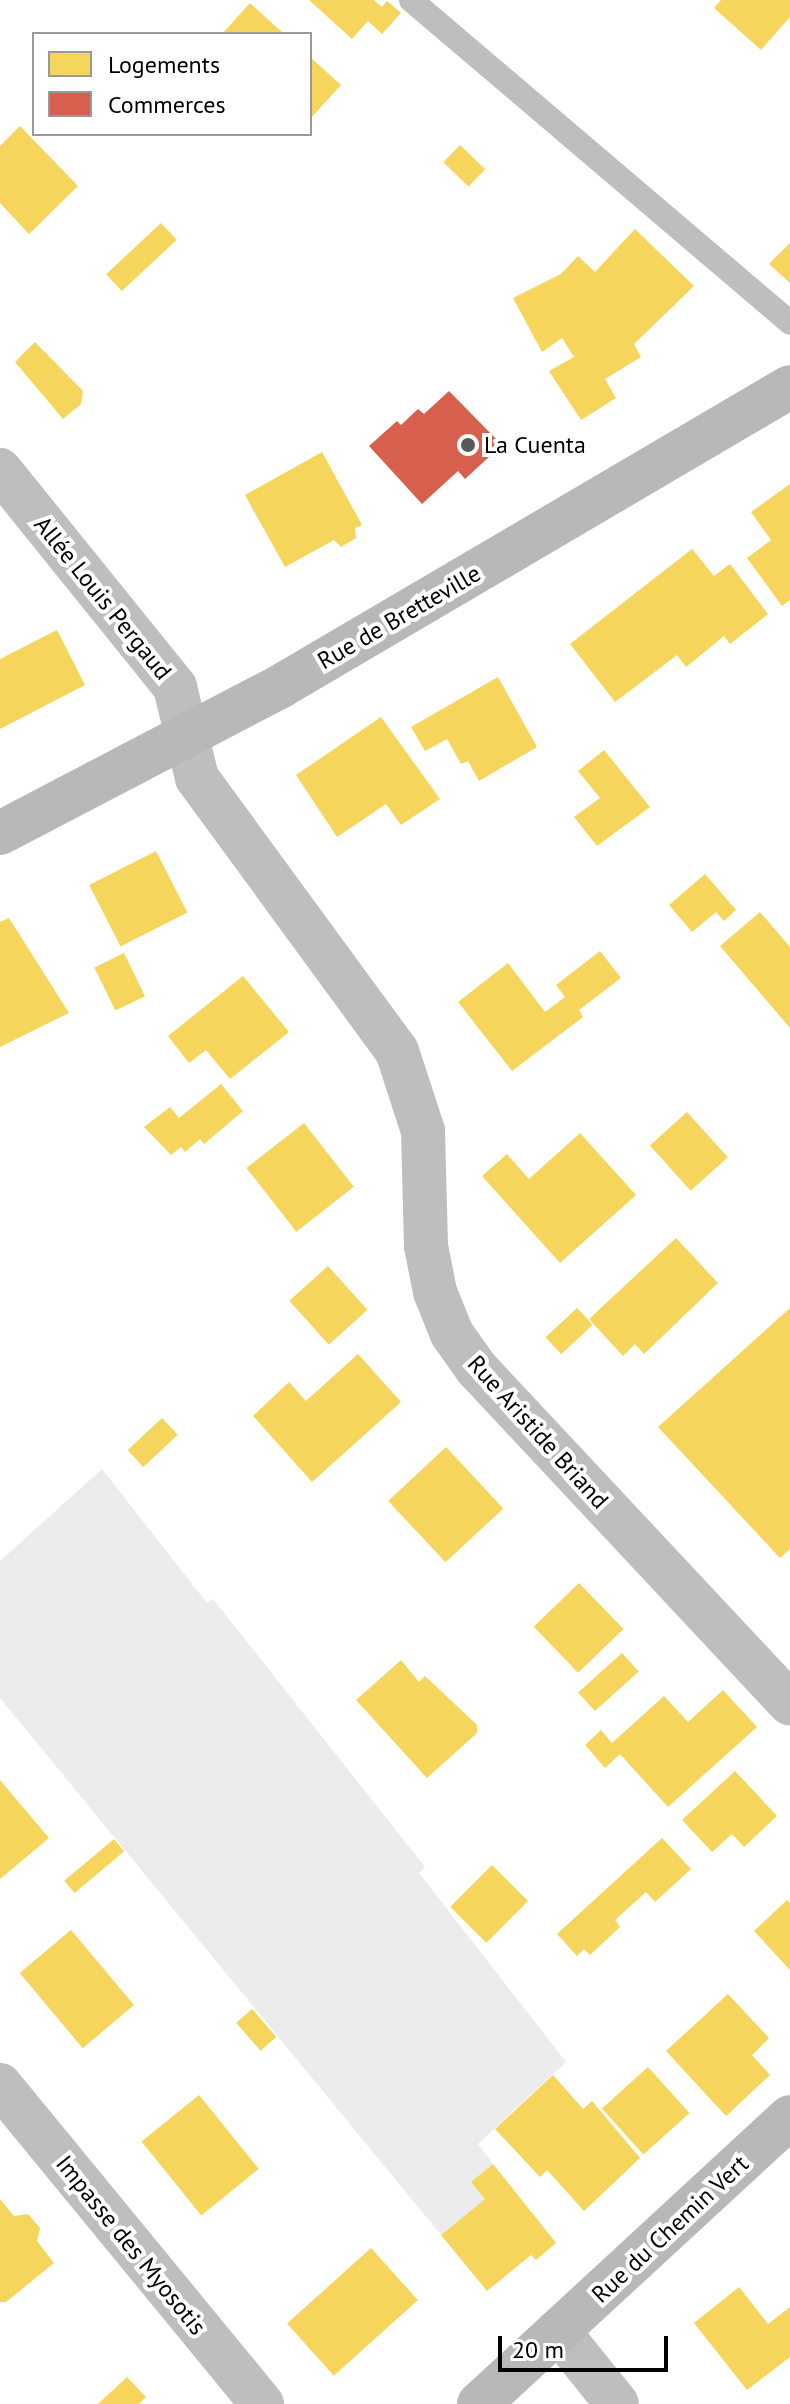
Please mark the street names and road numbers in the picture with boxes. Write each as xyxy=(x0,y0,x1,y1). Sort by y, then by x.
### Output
street label: Allée Louis Pergaud xyxy=(28,510,178,686)
street label: Rue de Bretteville xyxy=(312,559,486,675)
street label: Rue Aristide Briand xyxy=(461,1349,615,1515)
street label: Rue du Chemin Vert xyxy=(586,2149,754,2309)
street label: Impasse des Myosotis xyxy=(50,2150,212,2340)

